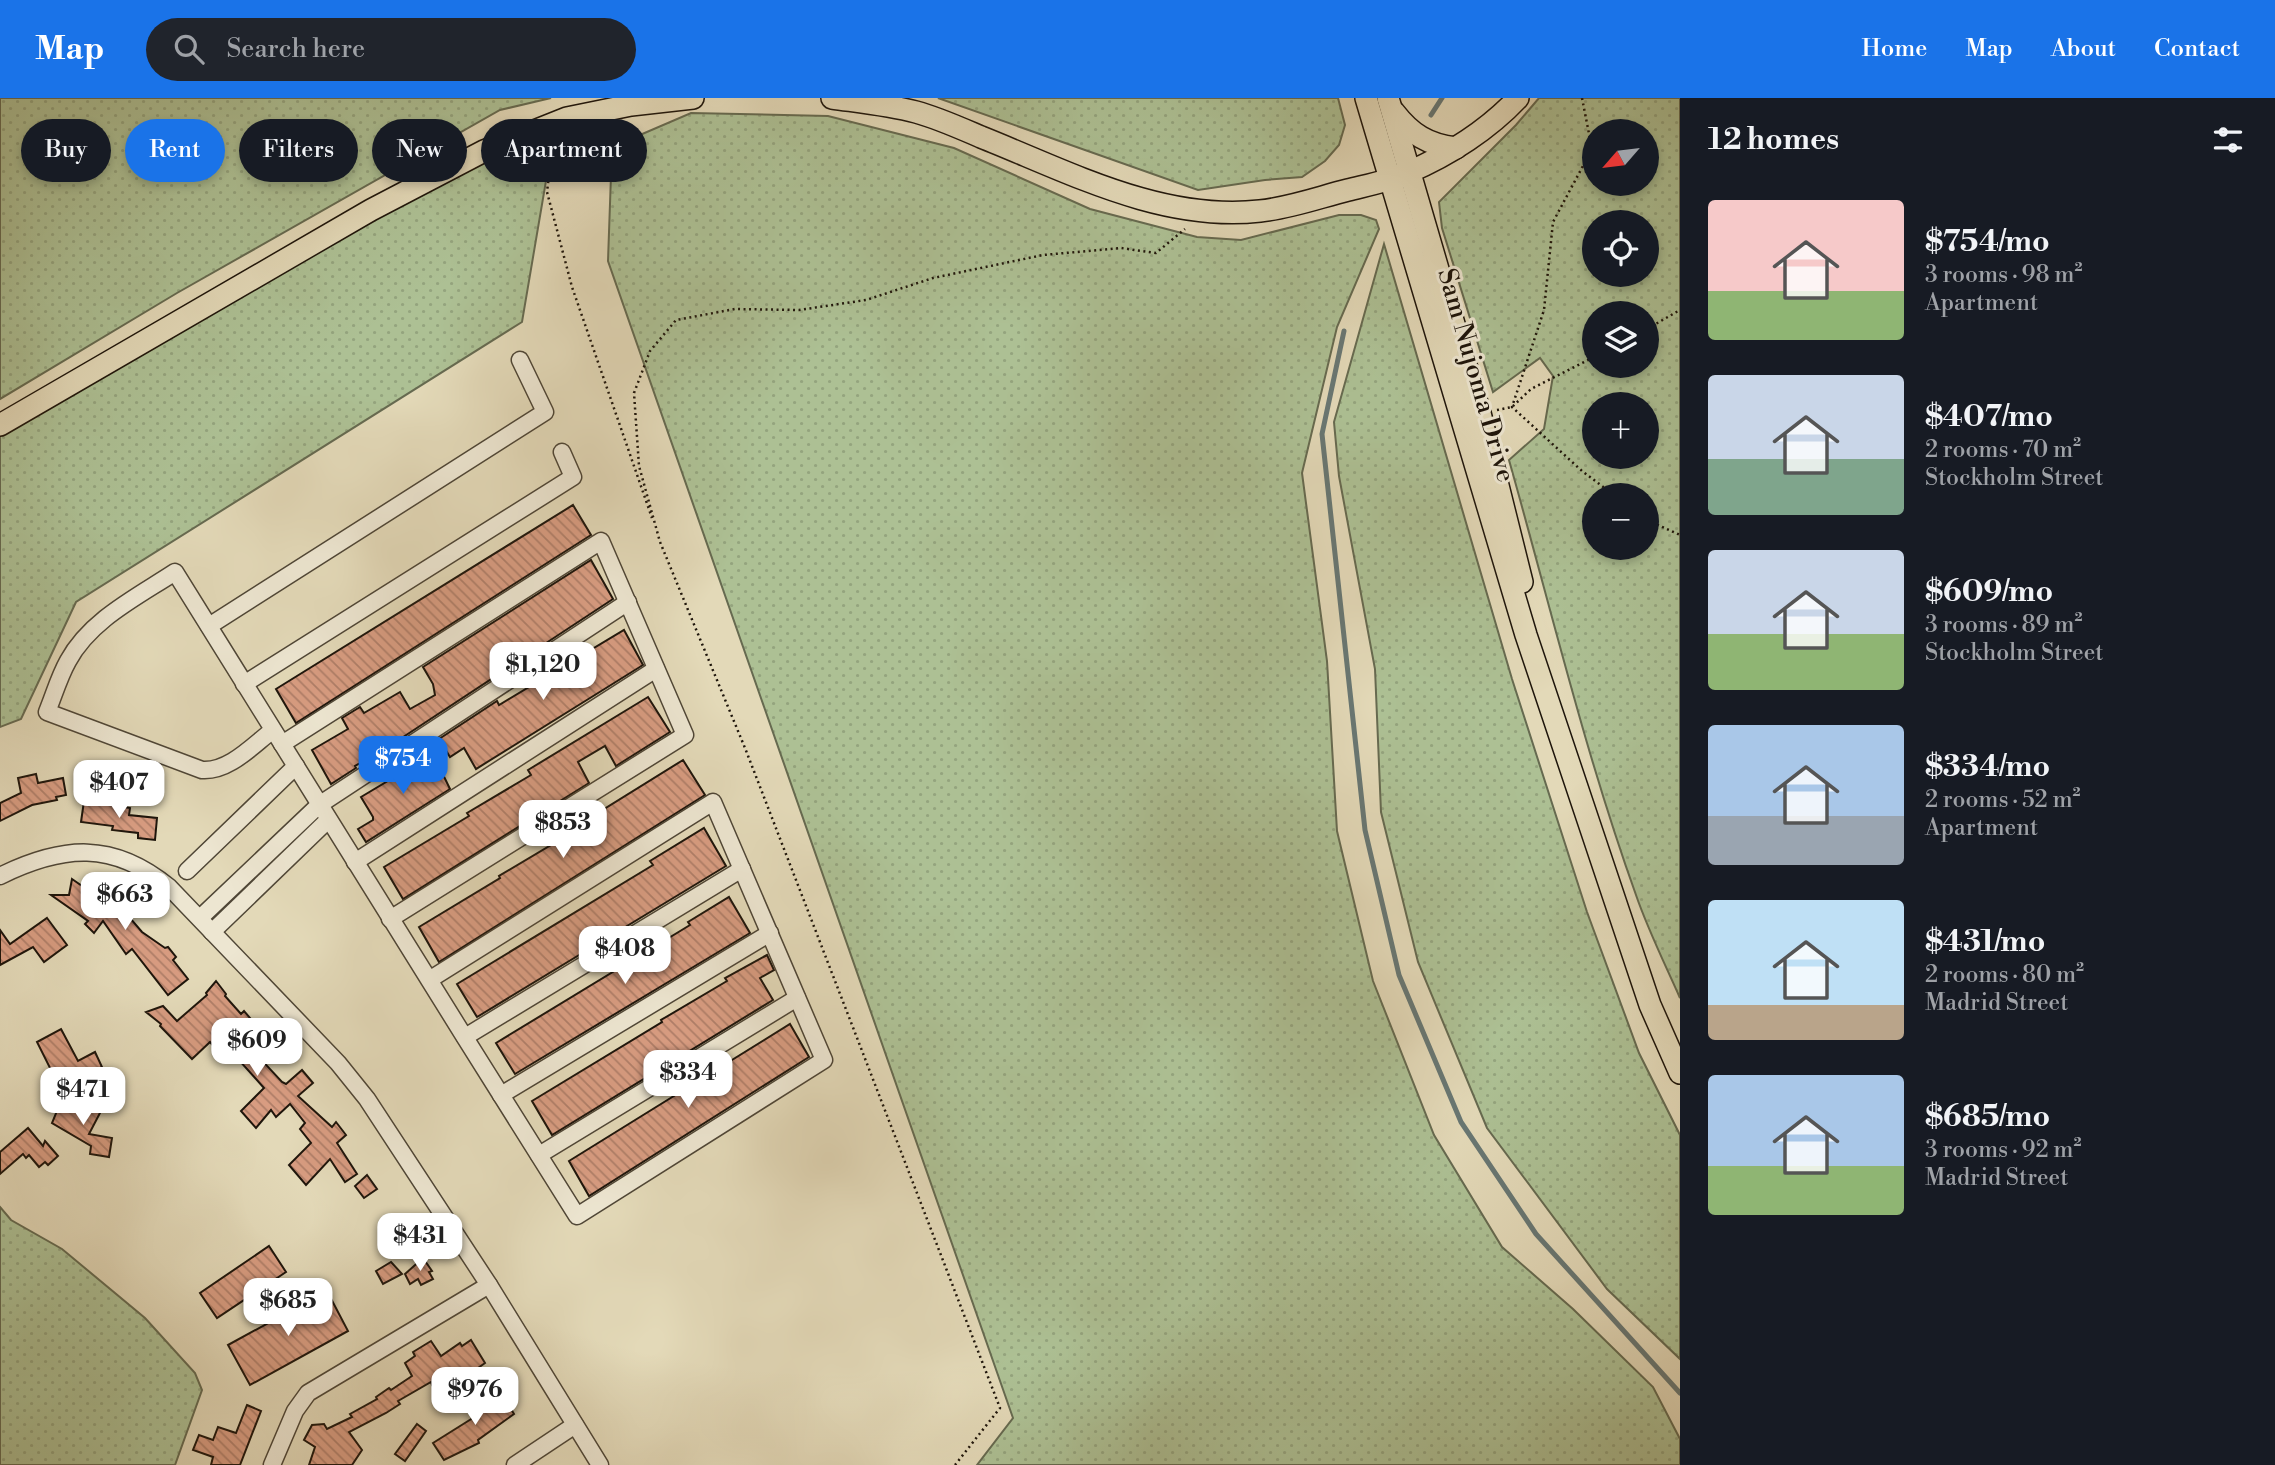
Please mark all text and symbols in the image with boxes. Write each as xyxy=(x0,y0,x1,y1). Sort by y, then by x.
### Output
search box xyxy=(146,18,636,81)
text: Map xyxy=(35,29,104,70)
icon: search xyxy=(170,30,208,68)
text: Search here xyxy=(226,33,365,65)
text: Home xyxy=(1862,34,1927,64)
text: Map xyxy=(1965,34,2013,64)
text: About xyxy=(2051,34,2116,64)
text: Contact xyxy=(2154,34,2240,64)
chip: Buy xyxy=(21,119,111,182)
chip: Rent xyxy=(125,119,225,182)
chip: Filters xyxy=(239,119,358,182)
chip: New xyxy=(372,119,467,182)
chip: Apartment xyxy=(481,119,647,182)
north arrow xyxy=(1582,119,1659,196)
map controls xyxy=(1582,119,1659,560)
text: 12 homes xyxy=(1708,121,1839,159)
icon: filters xyxy=(2209,121,2247,159)
button: locate xyxy=(1582,210,1659,287)
text: $754/mo xyxy=(1925,223,2050,261)
icon: home xyxy=(1764,228,1848,312)
text: 3 rooms · 98 m² xyxy=(1925,261,2082,289)
street label: Sam Nujoma Drive xyxy=(1430,265,1522,486)
text: Apartment xyxy=(1925,289,2038,317)
button: layers xyxy=(1582,301,1659,378)
button: + xyxy=(1582,392,1659,469)
text: $407/mo xyxy=(1925,398,2053,436)
icon: home xyxy=(1764,403,1848,487)
text: 2 rooms · 70 m² xyxy=(1925,436,2081,464)
text: Stockholm Street xyxy=(1925,464,2103,492)
button: − xyxy=(1582,483,1659,560)
text: $609/mo xyxy=(1925,573,2053,611)
icon: home xyxy=(1764,578,1848,662)
text: 3 rooms · 89 m² xyxy=(1925,611,2082,639)
text: Stockholm Street xyxy=(1925,639,2103,667)
pin: $1,120 xyxy=(486,642,600,702)
text: $1,120 xyxy=(506,651,580,679)
pin: $754 xyxy=(362,736,444,796)
text: $754 xyxy=(375,745,431,773)
text: $334/mo xyxy=(1925,748,2050,786)
icon: home xyxy=(1764,753,1848,837)
pin: $407 xyxy=(78,760,160,820)
text: $407 xyxy=(89,769,149,797)
text: 2 rooms · 52 m² xyxy=(1925,786,2081,814)
pin: $853 xyxy=(522,800,604,860)
text: $853 xyxy=(535,809,591,837)
text: Apartment xyxy=(1925,814,2038,842)
pin: $663 xyxy=(84,872,166,932)
text: $663 xyxy=(97,881,153,909)
text: $431/mo xyxy=(1925,923,2045,961)
pin: $408 xyxy=(584,926,666,986)
icon: home xyxy=(1764,928,1848,1012)
text: $408 xyxy=(595,935,655,963)
text: 2 rooms · 80 m² xyxy=(1925,961,2084,989)
text: Madrid Street xyxy=(1925,989,2068,1017)
pin: $609 xyxy=(216,1018,298,1078)
text: $609 xyxy=(227,1027,287,1055)
pin: $334 xyxy=(647,1051,729,1110)
text: $334 xyxy=(659,1059,717,1087)
pin: $471 xyxy=(42,1068,124,1127)
text: $471 xyxy=(56,1076,110,1104)
text: $685/mo xyxy=(1925,1098,2050,1136)
icon: home xyxy=(1764,1103,1848,1187)
text: 3 rooms · 92 m² xyxy=(1925,1136,2081,1164)
text: Madrid Street xyxy=(1925,1164,2068,1192)
pin: $431 xyxy=(379,1214,461,1273)
text: $431 xyxy=(393,1222,447,1250)
pin: $685 xyxy=(247,1278,329,1338)
text: $685 xyxy=(259,1287,317,1315)
pin: $976 xyxy=(434,1368,516,1427)
text: $976 xyxy=(447,1376,503,1404)

